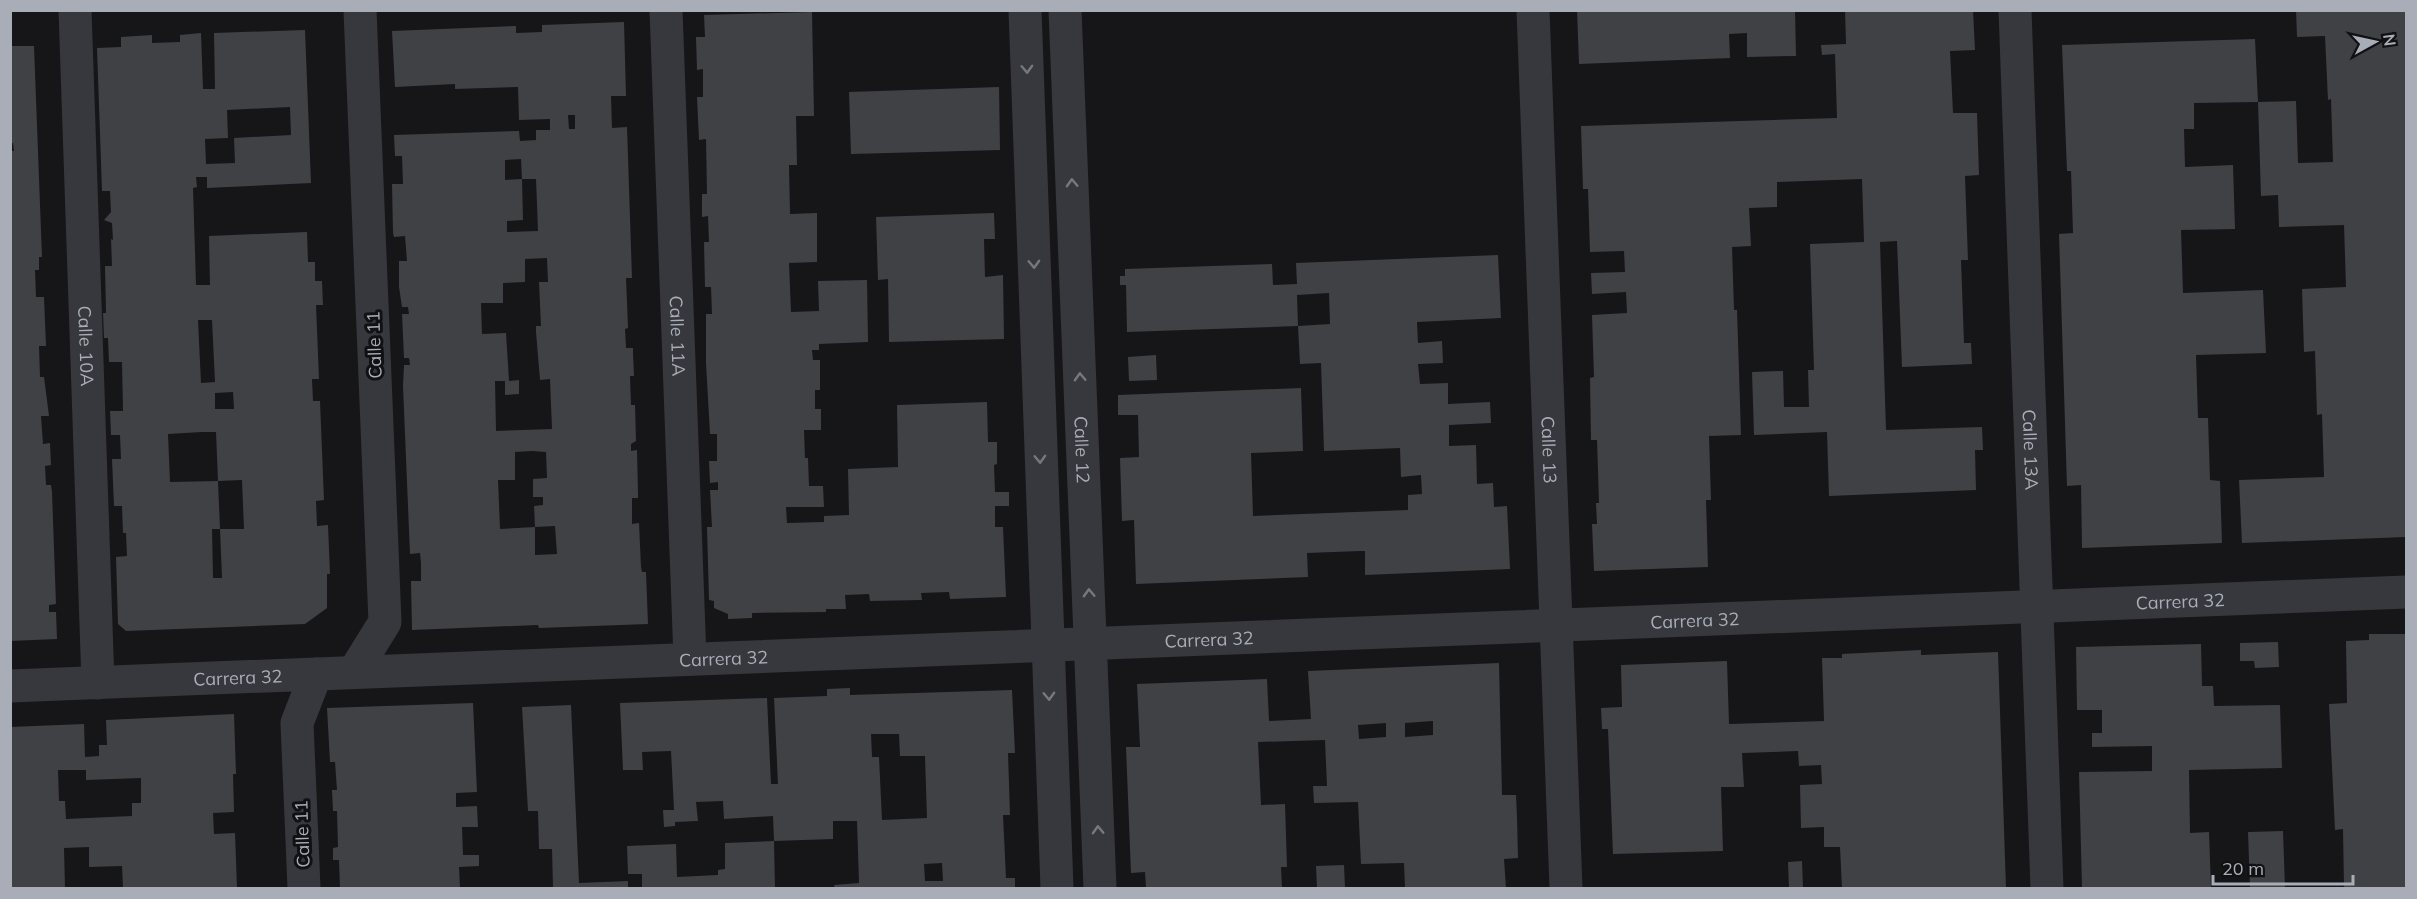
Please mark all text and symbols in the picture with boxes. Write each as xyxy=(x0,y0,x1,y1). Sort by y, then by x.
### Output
north arrow xyxy=(2345,12,2405,72)
text: N xyxy=(2379,33,2401,47)
one-way arrow xyxy=(1021,64,1034,73)
one-way arrow xyxy=(1065,178,1078,187)
one-way arrow xyxy=(1027,259,1040,268)
street label: Calle 11A xyxy=(665,295,691,377)
street label: Calle 10A xyxy=(74,305,99,387)
street label: Calle 11 xyxy=(361,311,387,379)
one-way arrow xyxy=(1074,373,1087,382)
street label: Calle 13A xyxy=(2018,409,2044,490)
street label: Calle 12 xyxy=(1070,415,1095,484)
street label: Calle 13 xyxy=(1537,416,1562,484)
one-way arrow xyxy=(1034,454,1047,463)
street label: Carrera 32 xyxy=(2135,588,2225,614)
one-way arrow xyxy=(1083,589,1096,598)
street label: Carrera 32 xyxy=(1650,607,1740,633)
street label: Carrera 32 xyxy=(1164,626,1254,652)
street label: Carrera 32 xyxy=(678,645,768,671)
street label: Carrera 32 xyxy=(193,664,283,690)
one-way arrow xyxy=(1042,691,1055,700)
street label: Calle 11 xyxy=(289,800,315,868)
one-way arrow xyxy=(1092,826,1105,835)
scale bar xyxy=(2213,848,2352,886)
text: 20 m xyxy=(2222,857,2264,880)

